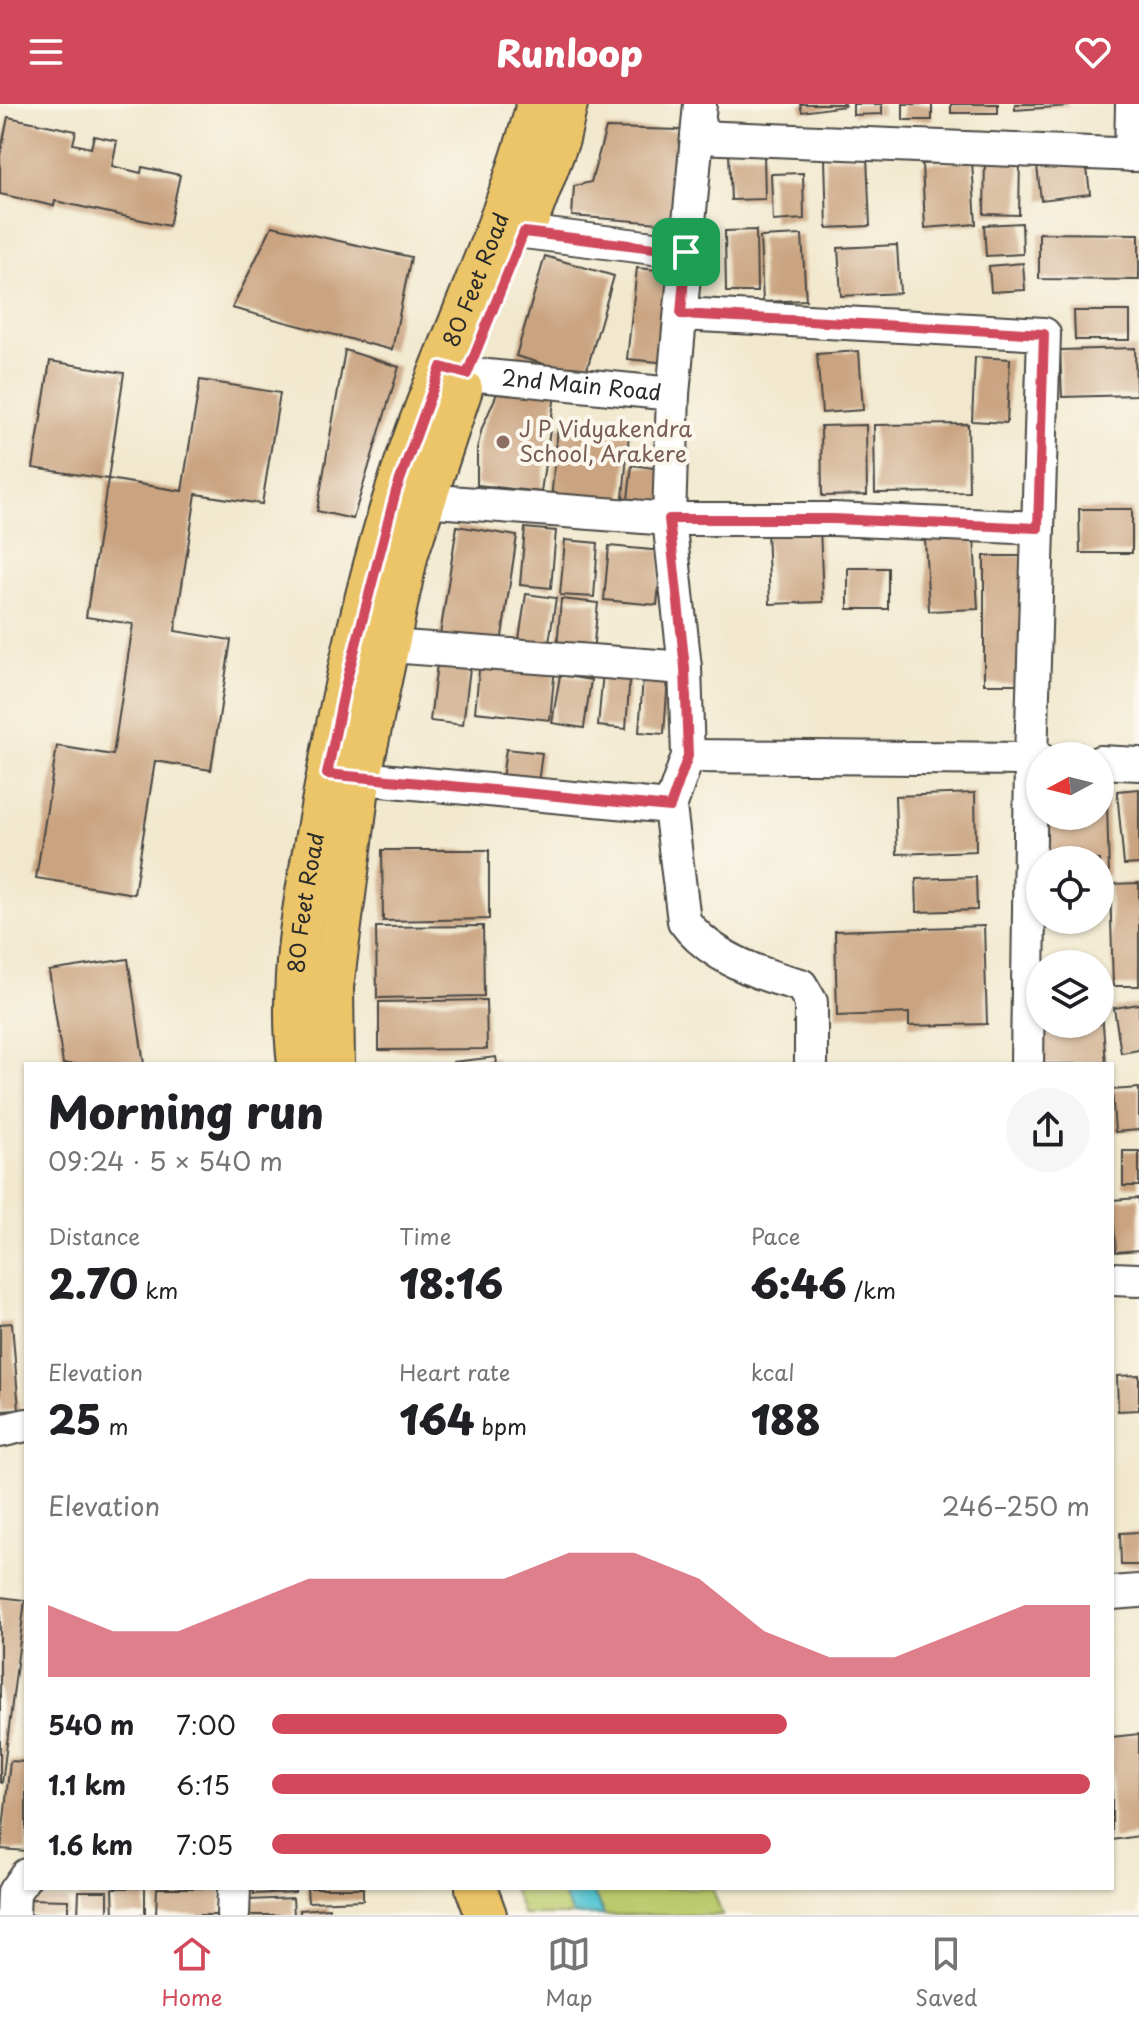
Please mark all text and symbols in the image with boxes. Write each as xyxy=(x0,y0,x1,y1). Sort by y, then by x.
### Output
text: Runloop xyxy=(496,25,643,79)
icon: menu xyxy=(24,30,68,74)
icon: heart xyxy=(1071,30,1115,74)
street label: 80 Feet Road xyxy=(433,207,516,351)
pin xyxy=(652,218,720,286)
icon: arrive xyxy=(664,230,708,274)
street label: 2nd Main Road xyxy=(500,359,663,408)
place label: J P Vidyakendra School, Arakere xyxy=(519,411,692,469)
marker: J P Vidyakendra School, Arakere xyxy=(494,433,512,451)
north arrow xyxy=(1026,742,1114,830)
map controls xyxy=(1026,742,1114,1038)
street label: 80 Feet Road xyxy=(278,829,331,974)
button: locate xyxy=(1026,846,1114,934)
button: layers xyxy=(1026,950,1114,1038)
text: Morning run xyxy=(48,1078,324,1144)
button: share xyxy=(1006,1088,1090,1172)
text: 09:24 · 5 × 540 m xyxy=(48,1141,283,1180)
text: Distance xyxy=(48,1219,140,1252)
text: Time xyxy=(399,1219,451,1252)
text: Pace xyxy=(751,1219,800,1252)
text: 2.70 xyxy=(48,1252,138,1313)
text: 18:16 xyxy=(399,1252,503,1313)
text: 6:46 xyxy=(751,1252,847,1313)
text: km xyxy=(138,1273,178,1306)
text: /km xyxy=(847,1273,896,1306)
text: Elevation xyxy=(48,1355,143,1388)
text: Heart rate xyxy=(399,1355,510,1388)
text: kcal xyxy=(751,1355,795,1388)
text: 25 xyxy=(48,1388,101,1449)
text: 164 xyxy=(399,1388,474,1449)
text: 188 xyxy=(751,1388,820,1449)
text: m xyxy=(101,1409,128,1442)
text: bpm xyxy=(474,1409,527,1442)
text: Elevation xyxy=(48,1486,160,1525)
text: 246–250 m xyxy=(941,1486,1090,1525)
text: 540 m xyxy=(48,1705,134,1744)
text: 7:00 xyxy=(176,1705,236,1744)
text: 1.1 km xyxy=(48,1765,126,1804)
text: 6:15 xyxy=(176,1765,230,1804)
text: 1.6 km xyxy=(48,1825,133,1864)
text: 7:05 xyxy=(176,1825,233,1864)
tab: Home xyxy=(161,1932,223,2013)
tab: Map xyxy=(545,1932,592,2013)
tab: Saved xyxy=(915,1932,978,2013)

